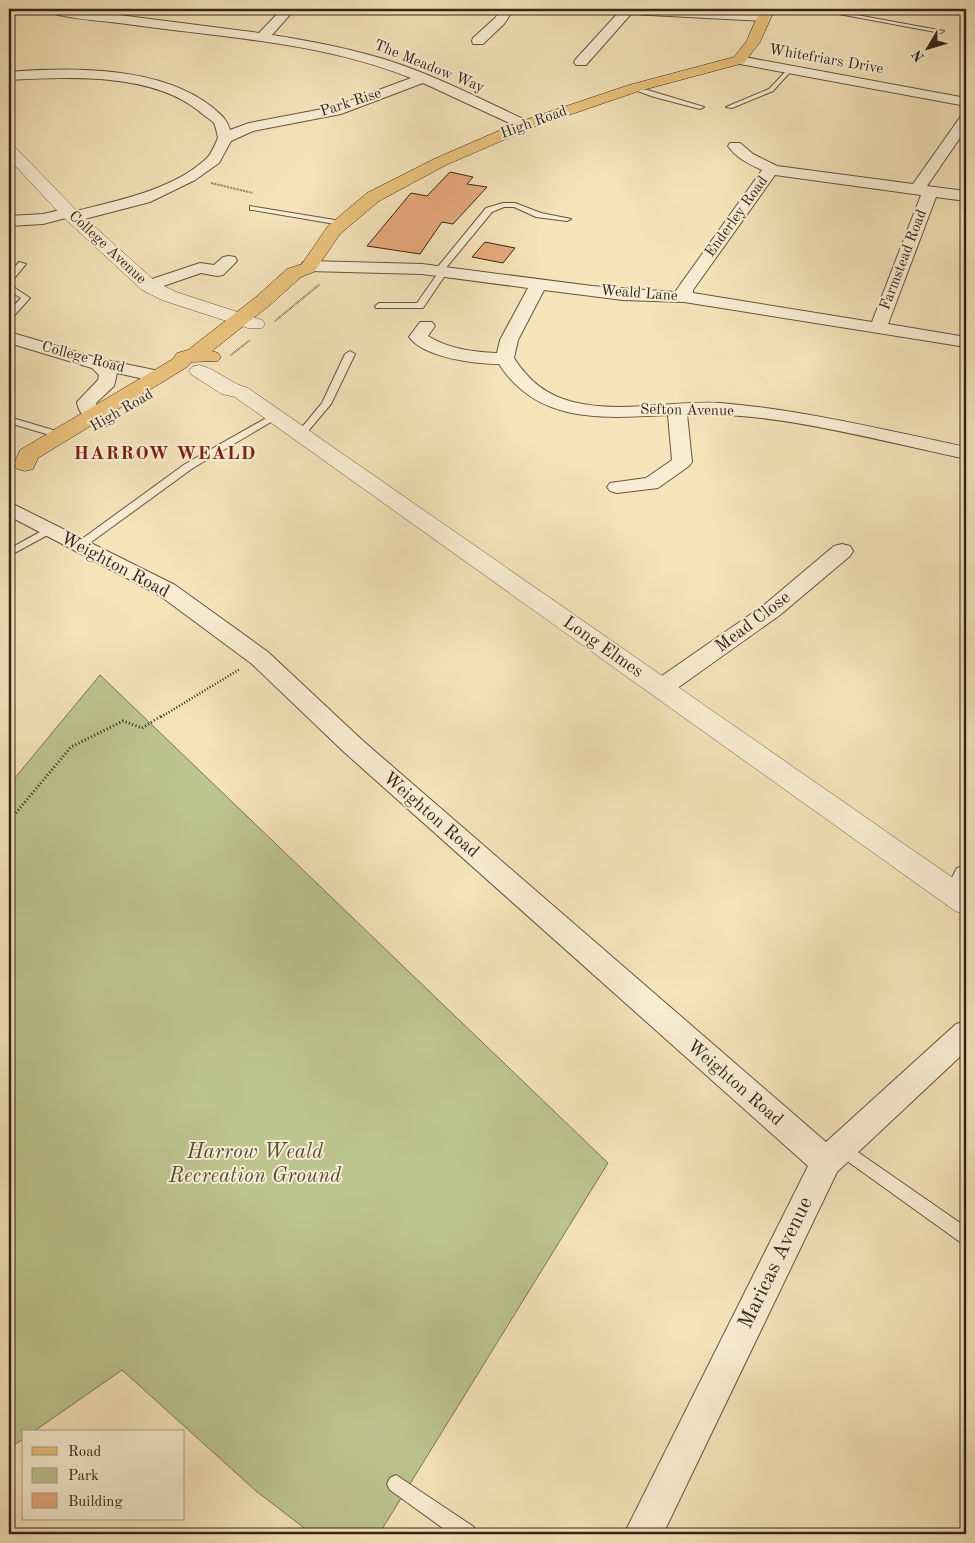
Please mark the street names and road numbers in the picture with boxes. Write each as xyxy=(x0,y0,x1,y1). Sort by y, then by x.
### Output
street label: The Meadow Way xyxy=(372,38,486,96)
street label: Whitefriars Drive xyxy=(768,43,884,77)
street label: Park Rise xyxy=(319,86,384,120)
street label: High Road xyxy=(499,104,569,142)
street label: Enderley Road xyxy=(703,174,771,260)
street label: Farmstead Road xyxy=(878,208,930,312)
street label: College Avenue xyxy=(66,209,149,287)
street label: Weald Lane xyxy=(600,284,678,304)
street label: College Road xyxy=(40,340,126,376)
street label: High Road xyxy=(88,387,156,435)
street label: Sefton Avenue xyxy=(640,403,734,419)
street label: Weighton Road xyxy=(58,529,172,601)
street label: Mead Close xyxy=(712,588,794,656)
street label: Long Elmes xyxy=(560,613,646,681)
street label: Weighton Road xyxy=(380,769,482,861)
street label: Weighton Road xyxy=(684,1037,786,1129)
street label: Maricas Avenue xyxy=(735,1194,817,1332)

